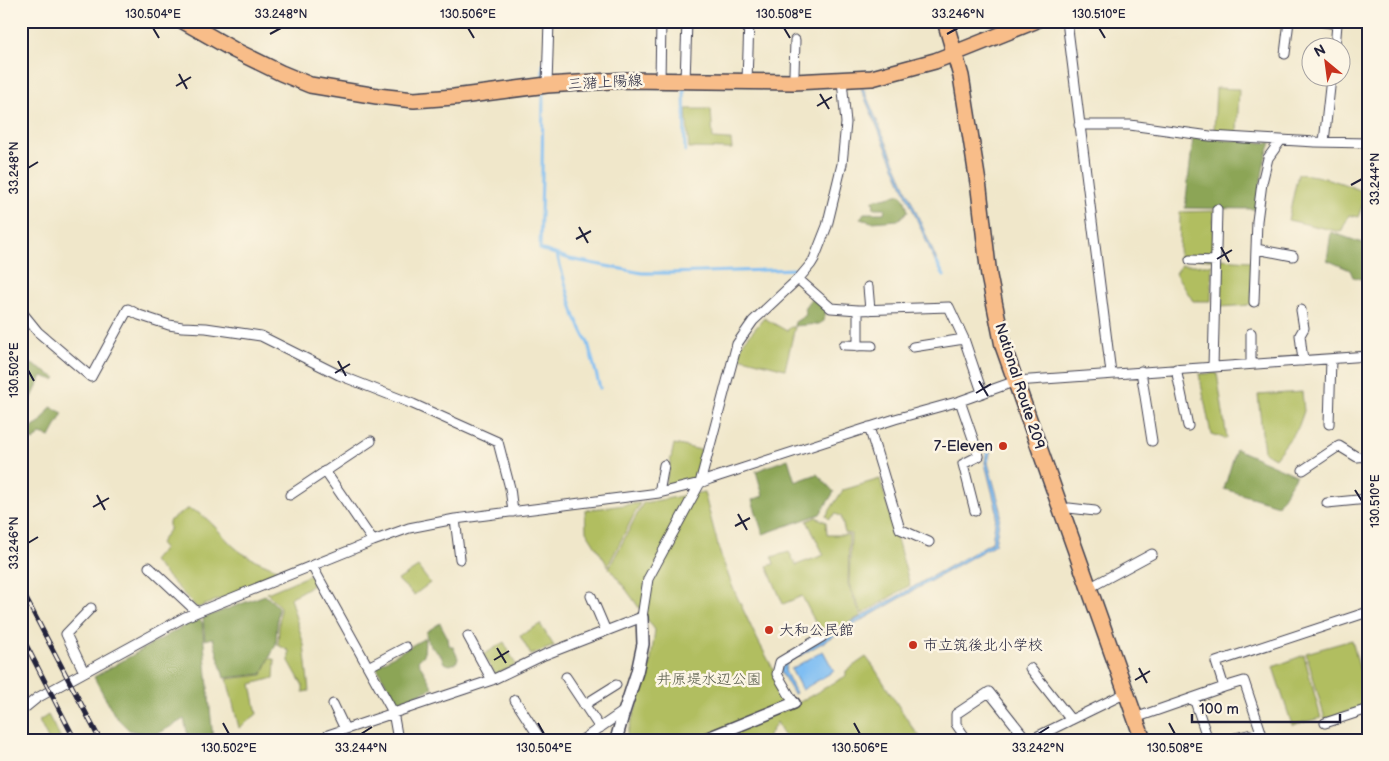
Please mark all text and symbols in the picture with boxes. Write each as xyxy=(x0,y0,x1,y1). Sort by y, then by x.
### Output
text: 130.504°E xyxy=(125,7,181,22)
text: 33.248°N xyxy=(255,7,307,22)
text: 130.506°E xyxy=(440,7,496,22)
text: 130.508°E xyxy=(756,7,812,22)
text: 33.246°N xyxy=(932,7,984,22)
text: 130.510°E xyxy=(1072,7,1126,22)
north arrow xyxy=(1302,38,1352,88)
text: N xyxy=(1311,41,1329,61)
street label: 三潴上陽線 xyxy=(567,71,643,94)
text: 33.248°N xyxy=(7,142,22,194)
text: 33.244°N xyxy=(1368,153,1383,205)
street label: National Route 209 xyxy=(990,321,1049,452)
text: 130.502°E xyxy=(7,342,22,398)
place label: 7-Eleven xyxy=(934,437,993,456)
marker: 7-Eleven xyxy=(997,440,1009,452)
text: 130.510°E xyxy=(1368,474,1383,528)
text: 33.246°N xyxy=(7,517,22,569)
place label: 大和公民館 xyxy=(779,621,854,640)
marker: 大和公民館 xyxy=(763,624,775,636)
place label: 市立筑後北小学校 xyxy=(923,636,1043,655)
marker: 市立筑後北小学校 xyxy=(907,639,919,651)
park label: 井原堤水辺公園 xyxy=(656,670,762,689)
scale bar xyxy=(1192,691,1339,723)
text: 100 m xyxy=(1199,700,1239,719)
text: 130.502°E xyxy=(201,741,257,756)
text: 33.244°N xyxy=(335,741,387,756)
text: 130.504°E xyxy=(516,741,572,756)
text: 130.506°E xyxy=(832,741,888,756)
text: 33.242°N xyxy=(1012,741,1064,756)
text: 130.508°E xyxy=(1147,741,1203,756)

